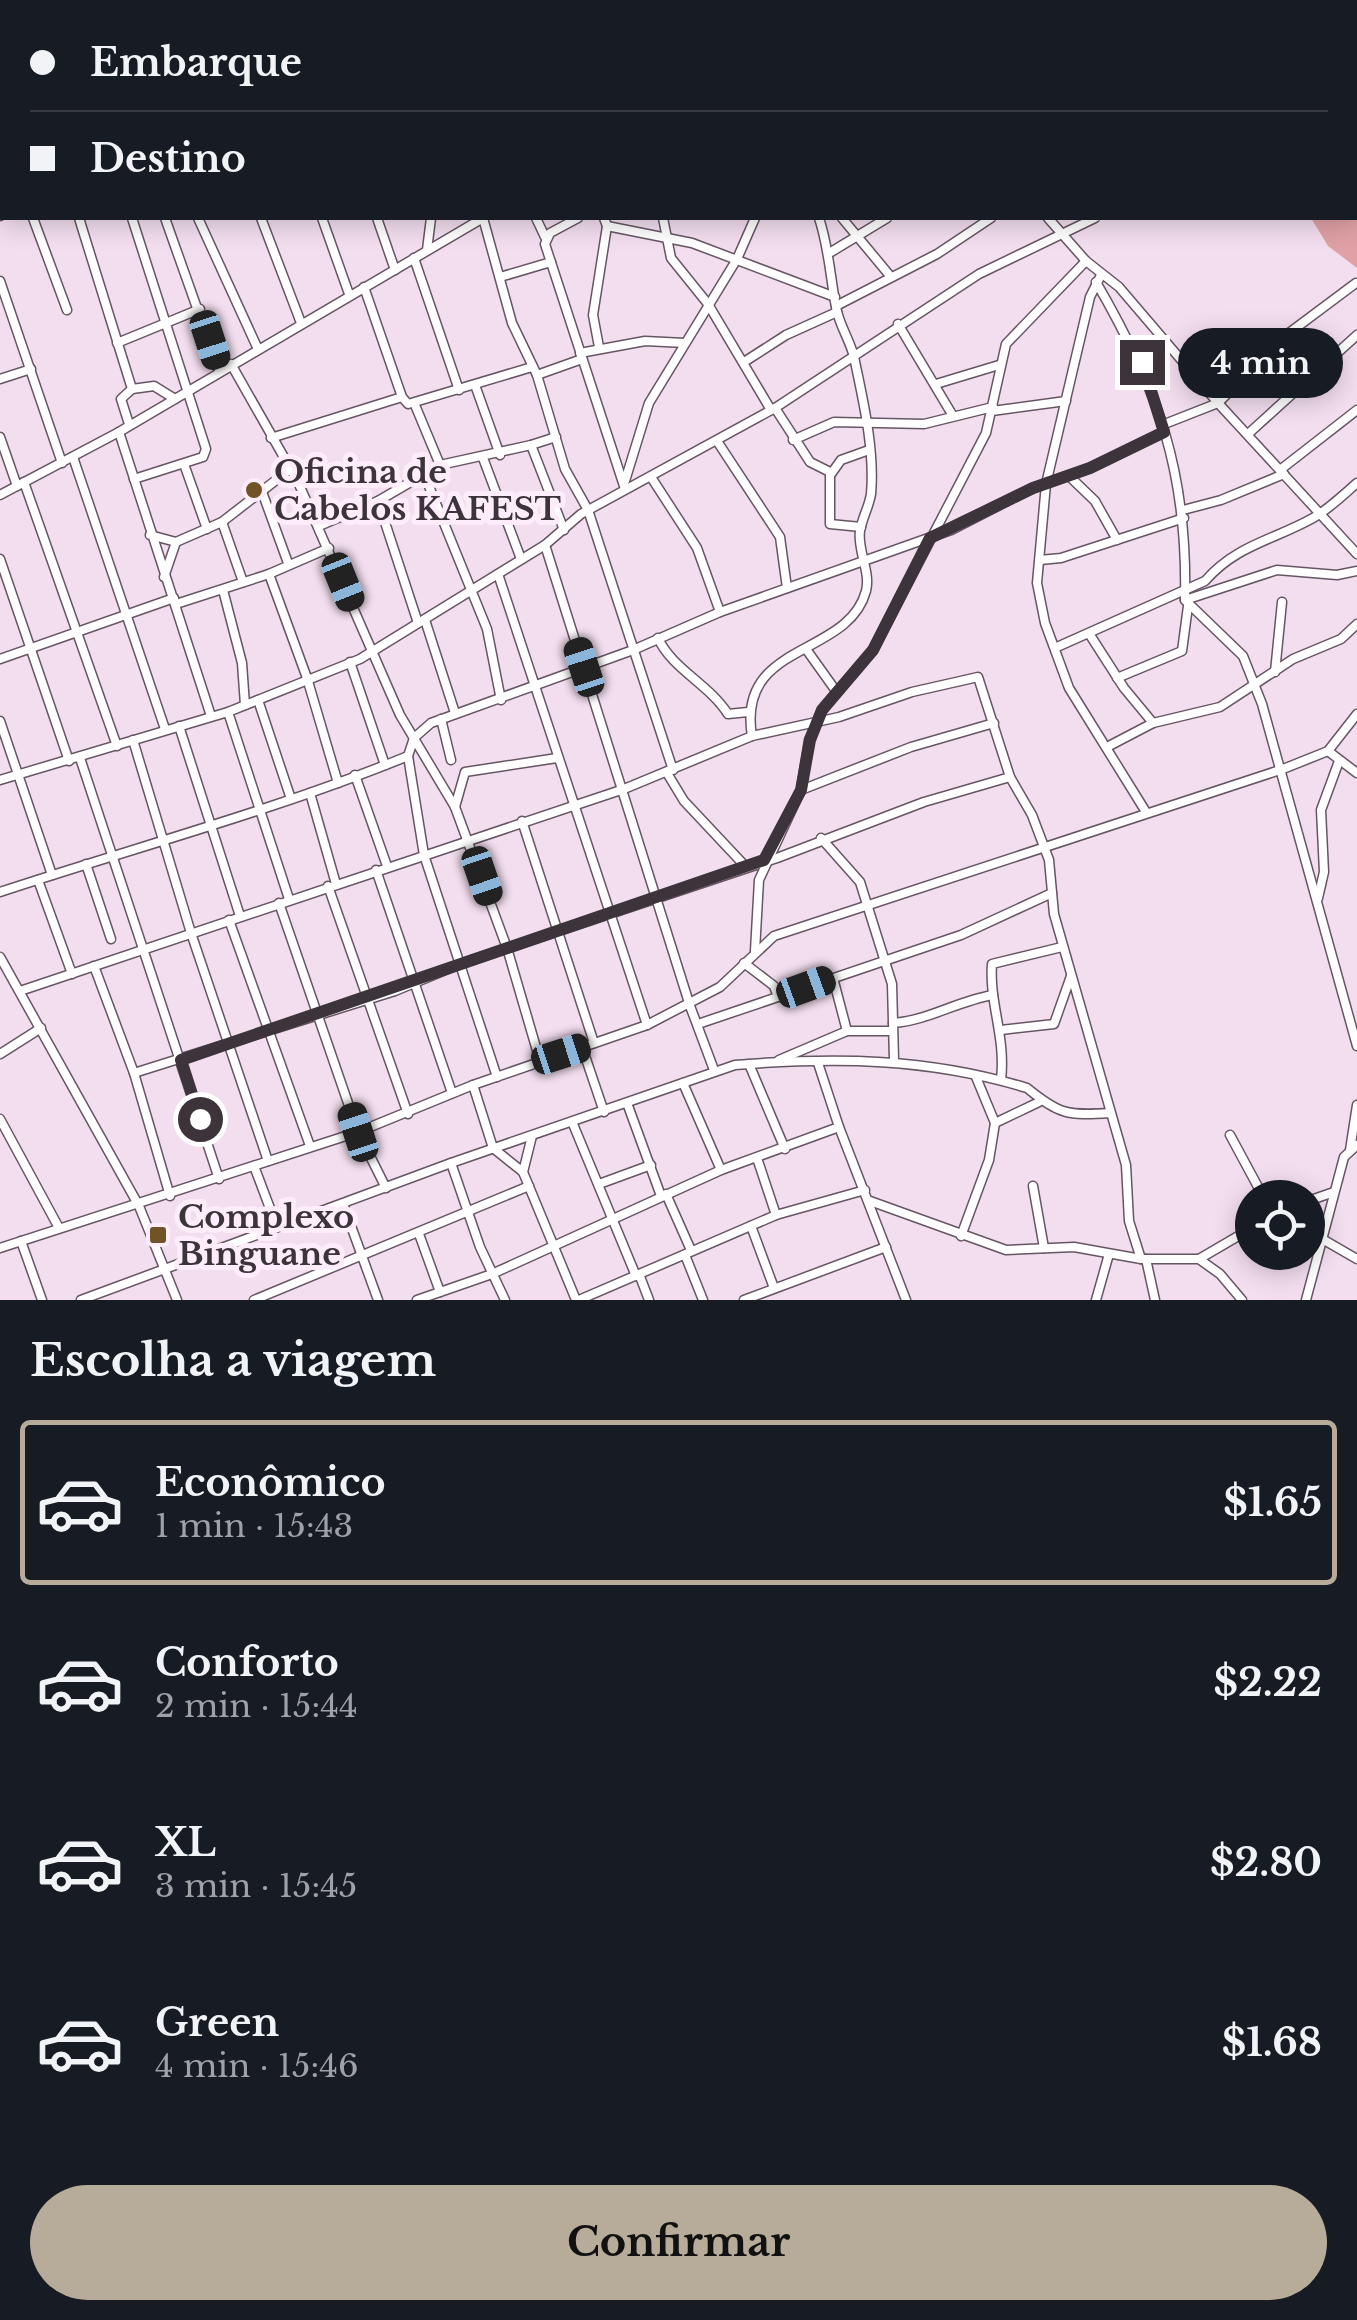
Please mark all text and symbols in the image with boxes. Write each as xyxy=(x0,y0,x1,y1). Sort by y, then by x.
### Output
text: Embarque xyxy=(90,39,302,86)
text: Destino xyxy=(90,135,246,182)
car xyxy=(186,307,234,373)
callout: 4 min xyxy=(1177,327,1342,397)
route end xyxy=(1120,340,1165,385)
text: 4 min xyxy=(1211,343,1310,383)
place label: Oficina de Cabelos KAFEST xyxy=(274,452,562,529)
marker: Oficina de Cabelos KAFEST xyxy=(243,479,265,501)
car xyxy=(318,549,368,615)
car xyxy=(560,634,608,700)
car xyxy=(458,843,506,909)
car xyxy=(773,963,839,1011)
car xyxy=(528,1030,594,1078)
route start xyxy=(178,1097,223,1142)
car xyxy=(334,1099,382,1165)
map controls xyxy=(1235,1180,1325,1270)
button: locate xyxy=(1235,1180,1325,1270)
place label: Complexo Binguane xyxy=(178,1197,354,1274)
marker: Complexo Binguane xyxy=(147,1224,169,1246)
text: Escolha a viagem xyxy=(30,1332,436,1388)
icon: car xyxy=(35,1458,125,1548)
text: Econômico xyxy=(155,1459,386,1506)
text: $1.65 xyxy=(1223,1479,1322,1526)
text: 1 min · 15:43 xyxy=(155,1506,353,1546)
icon: car xyxy=(35,1638,125,1728)
text: Conforto xyxy=(155,1639,339,1686)
text: $2.22 xyxy=(1213,1659,1322,1706)
text: 2 min · 15:44 xyxy=(155,1686,358,1726)
icon: car xyxy=(35,1818,125,1908)
text: XL xyxy=(155,1819,216,1866)
text: $2.80 xyxy=(1210,1839,1322,1886)
text: 3 min · 15:45 xyxy=(155,1866,357,1906)
icon: car xyxy=(35,1998,125,2088)
text: Green xyxy=(155,1999,279,2046)
text: $1.68 xyxy=(1222,2019,1322,2066)
text: 4 min · 15:46 xyxy=(155,2046,359,2086)
button: Confirmar xyxy=(30,2185,1327,2300)

